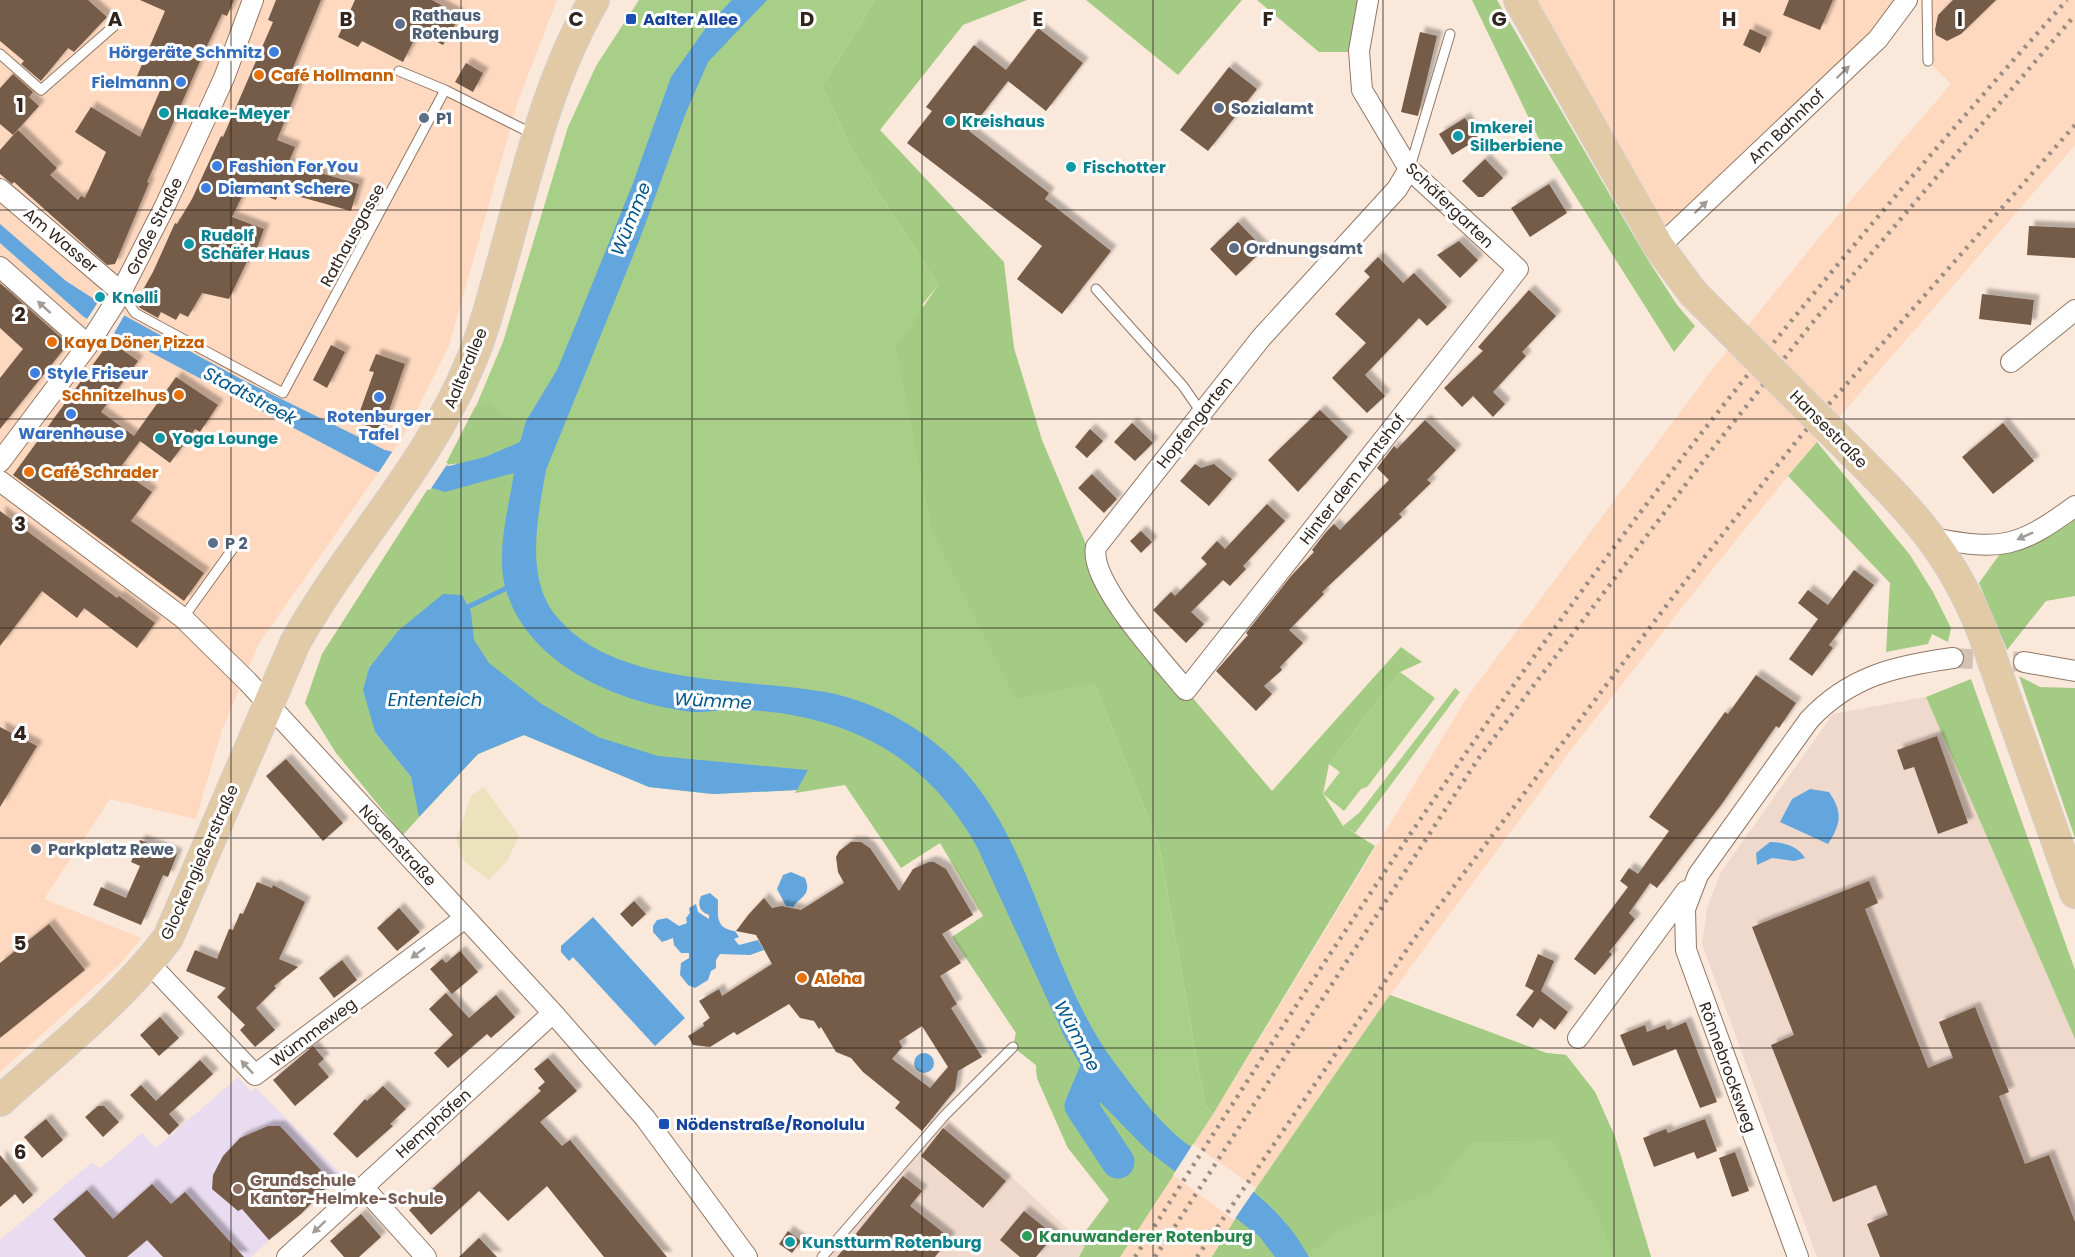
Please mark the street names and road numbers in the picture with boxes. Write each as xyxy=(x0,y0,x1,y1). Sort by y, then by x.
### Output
street label: Am Bahnhof xyxy=(1743,84,1830,169)
street label: Schäfergarten xyxy=(1400,157,1499,254)
street label: Große Straße xyxy=(121,173,188,279)
street label: Rathausgasse xyxy=(315,180,390,291)
street label: Am Wasser xyxy=(19,202,103,278)
street label: Aalterallee xyxy=(438,324,493,412)
street label: Hopfengarten xyxy=(1151,371,1238,473)
street label: Hansestraße xyxy=(1784,385,1873,474)
street label: Hinter dem Amtshof xyxy=(1294,409,1411,549)
street label: Glockengießerstraße xyxy=(155,781,244,944)
street label: Nödenstraße xyxy=(354,799,442,891)
street label: Wümmeweg xyxy=(265,992,361,1072)
street label: Rönnebrocksweg xyxy=(1693,999,1762,1136)
street label: Hemphöfen xyxy=(391,1083,476,1163)

